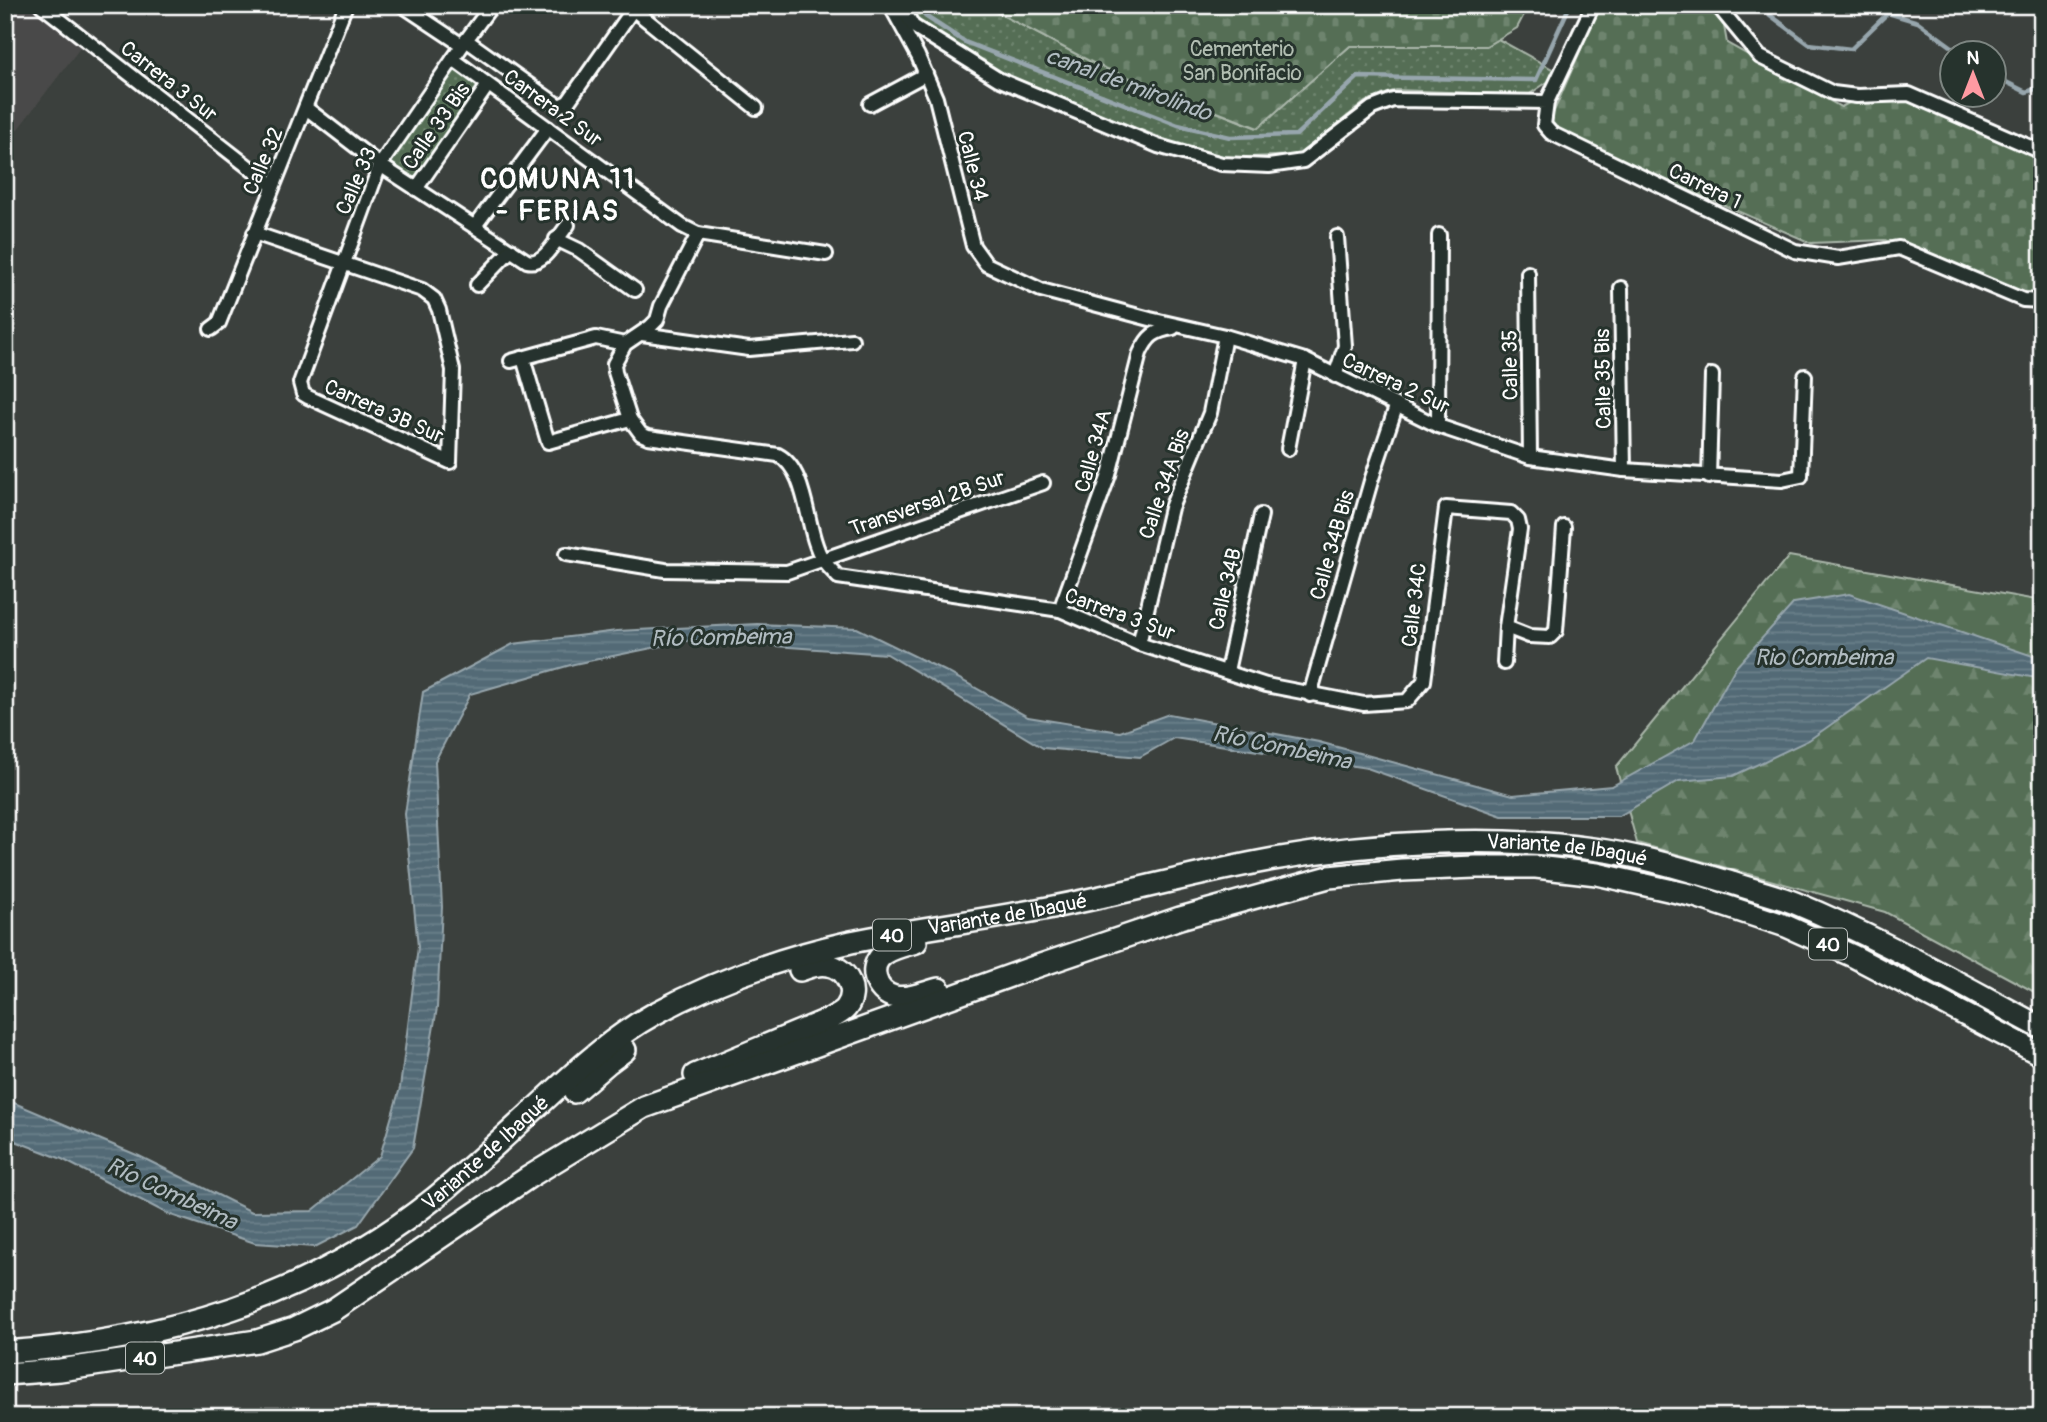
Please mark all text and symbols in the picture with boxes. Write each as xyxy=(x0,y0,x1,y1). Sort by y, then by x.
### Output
street label: Carrera 3 Sur xyxy=(115,35,223,128)
park label: Cementerio San Bonifacio xyxy=(1182,36,1302,87)
north arrow xyxy=(1938,38,2008,108)
water label: canal de mirolindo xyxy=(1042,41,1217,128)
text: N xyxy=(1967,46,1980,70)
street label: Carrera 2 Sur xyxy=(498,63,608,154)
street label: Calle 33 Bis xyxy=(396,77,477,175)
street label: Calle 32 xyxy=(237,123,290,199)
street label: Calle 34 xyxy=(951,128,994,204)
street label: Calle 33 xyxy=(330,143,383,219)
street label: Carrera 1 xyxy=(1664,157,1746,216)
district label: COMUNA 11 - FERIAS xyxy=(480,162,636,229)
street label: Calle 35 Bis xyxy=(1589,328,1618,429)
street label: Calle 35 xyxy=(1496,329,1525,401)
street label: Carrera 2 Sur xyxy=(1337,347,1455,420)
street label: Carrera 3B Sur xyxy=(320,373,448,450)
street label: Calle 34A xyxy=(1069,406,1118,496)
street label: Calle 34A Bis xyxy=(1133,425,1196,543)
street label: Transversal 2B Sur xyxy=(846,464,1009,543)
street label: Calle 34B Bis xyxy=(1304,487,1361,603)
street label: Calle 34B xyxy=(1203,545,1248,633)
street label: Calle 34C xyxy=(1396,561,1433,649)
street label: Carrera 3 Sur xyxy=(1061,582,1179,647)
water label: Río Combeima xyxy=(650,622,793,653)
water label: Rio Combeima xyxy=(1755,643,1894,672)
water label: Río Combeima xyxy=(1210,719,1355,777)
street label: Variante de Ibagué xyxy=(1487,829,1650,873)
street label: Variante de Ibagué xyxy=(926,887,1090,942)
road number: 40 xyxy=(873,920,911,951)
road number: 40 xyxy=(1809,928,1847,960)
street label: Variante de Ibagué xyxy=(417,1089,555,1217)
water label: Río Combeima xyxy=(102,1151,243,1237)
road number: 40 xyxy=(126,1342,164,1374)

